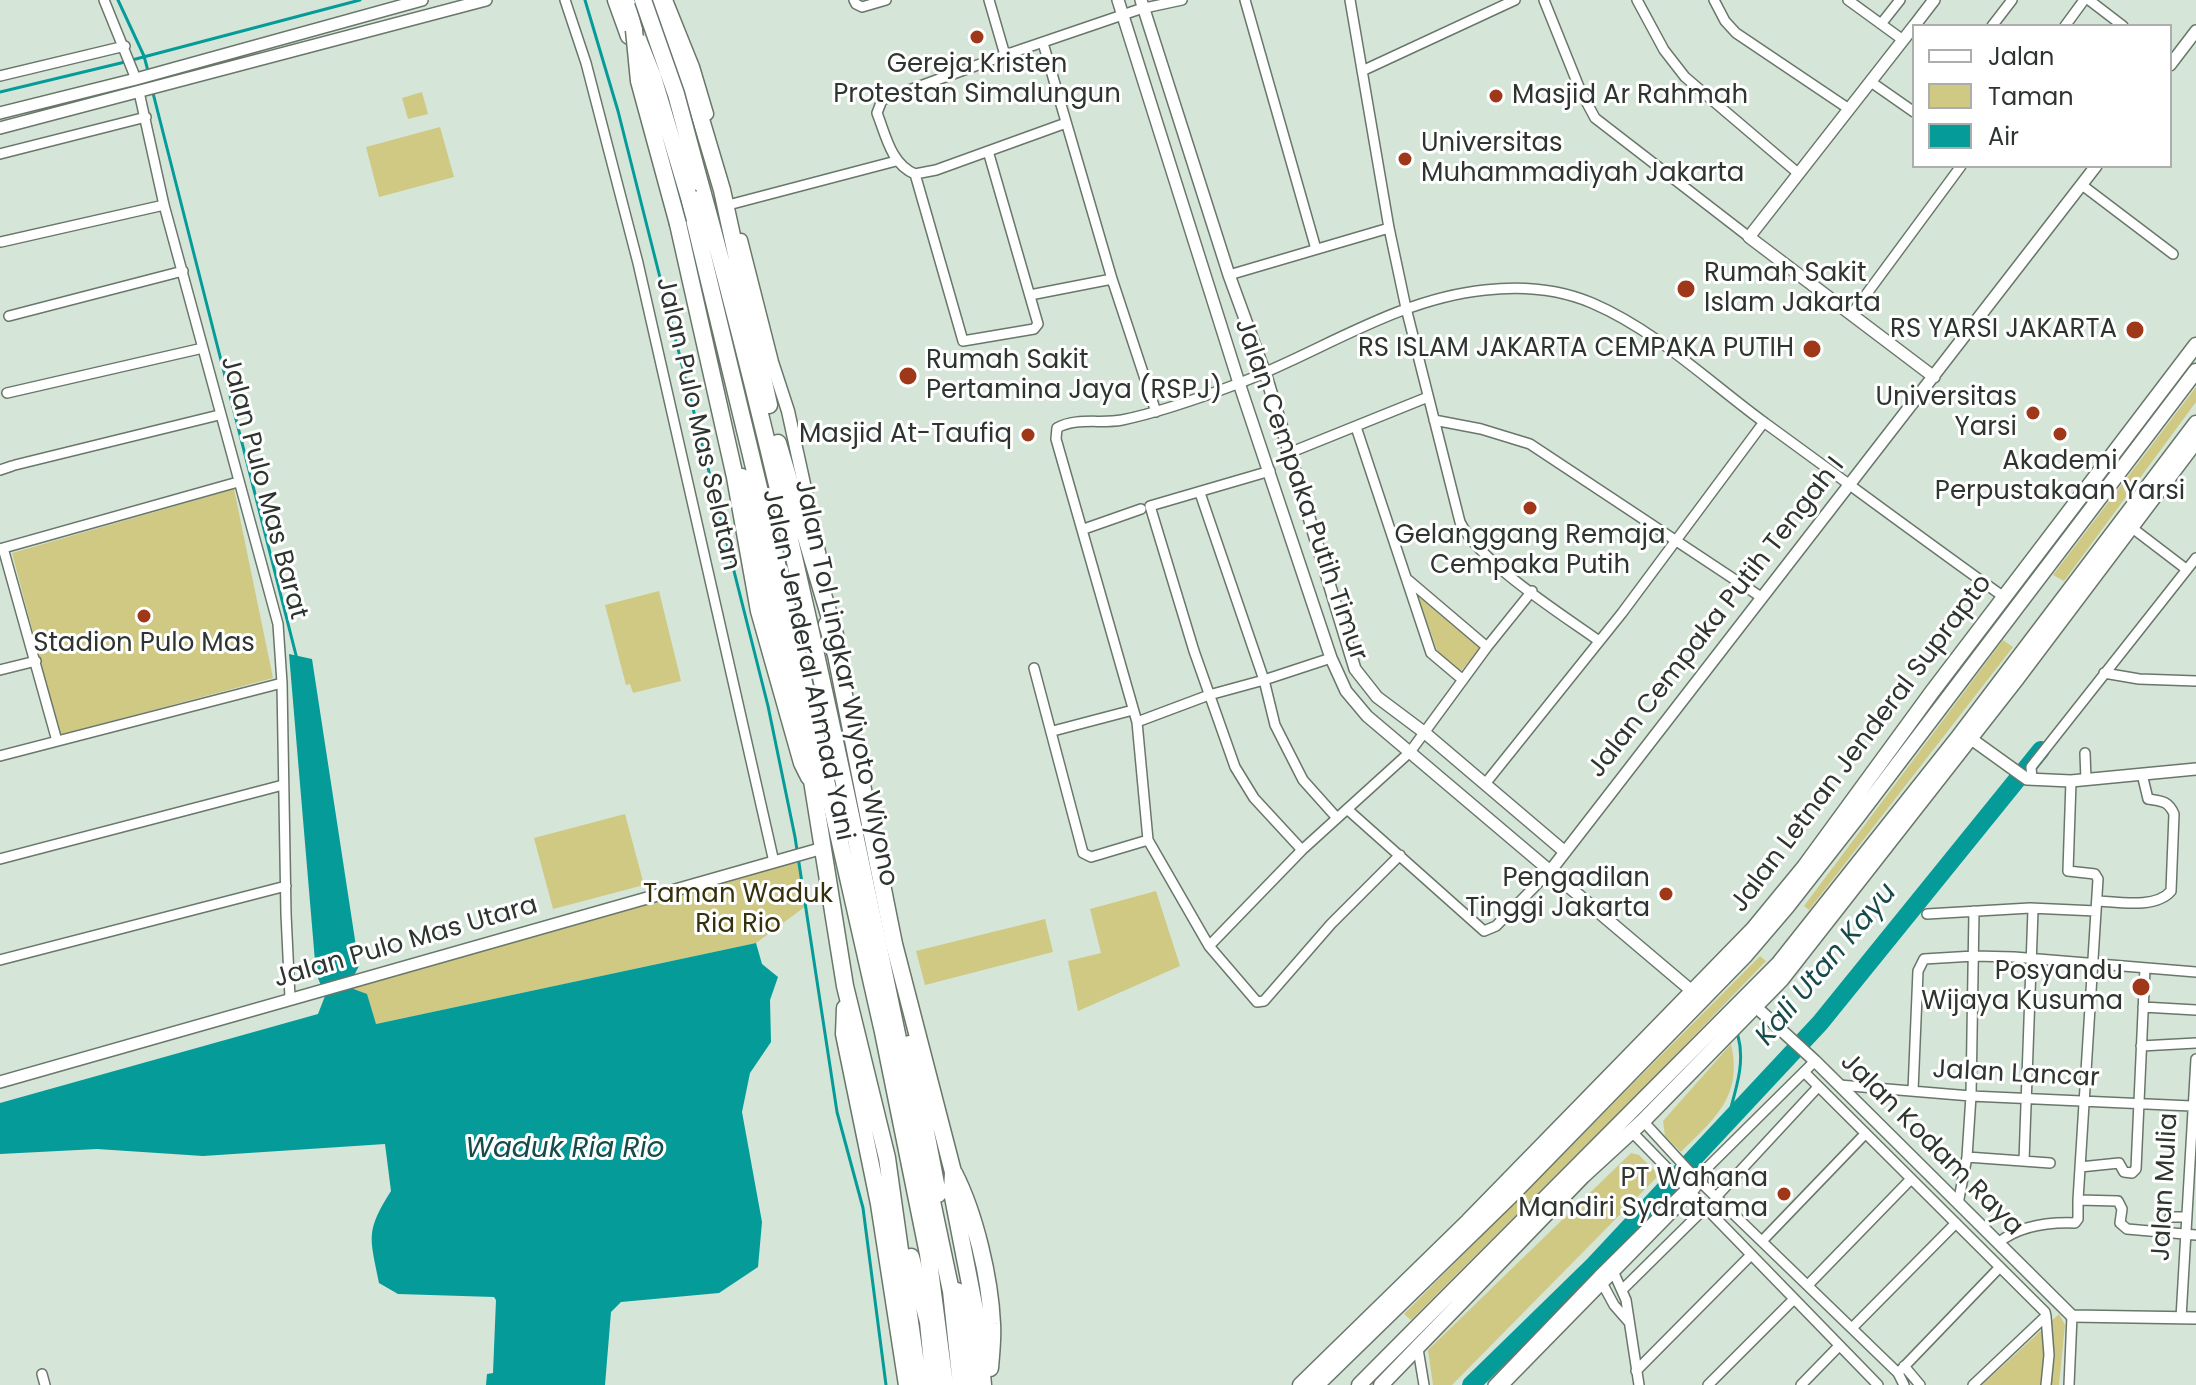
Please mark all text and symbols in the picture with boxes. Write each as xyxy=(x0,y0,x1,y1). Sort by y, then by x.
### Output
legend xyxy=(1912,24,2172,168)
marker: Gereja Kristen Protestan Simalungun xyxy=(968,28,986,46)
text: Jalan xyxy=(1988,40,2054,73)
place label: Gereja Kristen Protestan Simalungun xyxy=(833,49,1121,110)
place label: Masjid Ar Rahmah xyxy=(1512,80,1748,112)
text: Taman xyxy=(1988,80,2074,113)
marker: Masjid Ar Rahmah xyxy=(1487,87,1505,105)
text: Air xyxy=(1988,120,2019,153)
place label: Universitas Muhammadiyah Jakarta xyxy=(1421,128,1744,190)
marker: Universitas Muhammadiyah Jakarta xyxy=(1396,150,1414,168)
place label: Rumah Sakit Islam Jakarta xyxy=(1704,258,1881,320)
street label: Jalan Pulo Mas Selatan xyxy=(648,274,746,574)
marker: Rumah Sakit Islam Jakarta xyxy=(1675,278,1697,300)
place label: RS YARSI JAKARTA xyxy=(1890,314,2117,346)
street label: Jalan Cempaka Putih Timur xyxy=(1227,315,1373,665)
marker: RS YARSI JAKARTA xyxy=(2124,319,2146,341)
place label: RS ISLAM JAKARTA CEMPAKA PUTIH xyxy=(1358,333,1794,365)
marker: RS ISLAM JAKARTA CEMPAKA PUTIH xyxy=(1801,338,1823,360)
place label: Rumah Sakit Pertamina Jaya (RSPJ) xyxy=(926,345,1222,406)
street label: Jalan Pulo Mas Barat xyxy=(213,353,313,623)
marker: Rumah Sakit Pertamina Jaya (RSPJ) xyxy=(897,365,919,387)
place label: Universitas Yarsi xyxy=(1875,382,2017,444)
marker: Universitas Yarsi xyxy=(2024,404,2042,422)
place label: Masjid At-Taufiq xyxy=(799,419,1012,451)
marker: Akademi Perpustakaan Yarsi xyxy=(2051,425,2069,443)
marker: Masjid At-Taufiq xyxy=(1019,426,1037,444)
place label: Akademi Perpustakaan Yarsi xyxy=(1935,446,2185,508)
street label: Jalan Cempaka Putih Tengah I xyxy=(1582,452,1852,784)
street label: Jalan Tol Lingkar Wiyoto Wiyono xyxy=(787,477,903,889)
street label: Jalan Jenderal Ahmad Yani xyxy=(754,486,860,844)
marker: Gelanggang Remaja Cempaka Putih xyxy=(1521,499,1539,517)
place label: Gelanggang Remaja Cempaka Putih xyxy=(1394,520,1666,582)
street label: Jalan Letnan Jenderal Suprapto xyxy=(1725,569,1999,919)
marker: Stadion Pulo Mas xyxy=(135,607,153,625)
place label: Stadion Pulo Mas xyxy=(33,628,255,660)
place label: Pengadilan Tinggi Jakarta xyxy=(1465,863,1650,924)
water label: Kali Utan Kayu xyxy=(1749,877,1905,1053)
park label: Taman Waduk Ria Rio xyxy=(643,879,833,940)
marker: Pengadilan Tinggi Jakarta xyxy=(1657,885,1675,903)
street label: Jalan Pulo Mas Utara xyxy=(271,890,541,996)
place label: Posyandu Wijaya Kusuma xyxy=(1921,956,2123,1018)
marker: Posyandu Wijaya Kusuma xyxy=(2130,976,2152,998)
street label: Jalan Kodam Raya xyxy=(1833,1047,2029,1243)
street label: Jalan Lancar xyxy=(1932,1055,2100,1095)
street label: Jalan Mulia xyxy=(2147,1112,2185,1262)
water label: Waduk Ria Rio xyxy=(466,1133,664,1167)
place label: PT Wahana Mandiri Sydratama xyxy=(1518,1163,1768,1224)
marker: PT Wahana Mandiri Sydratama xyxy=(1775,1185,1793,1203)

